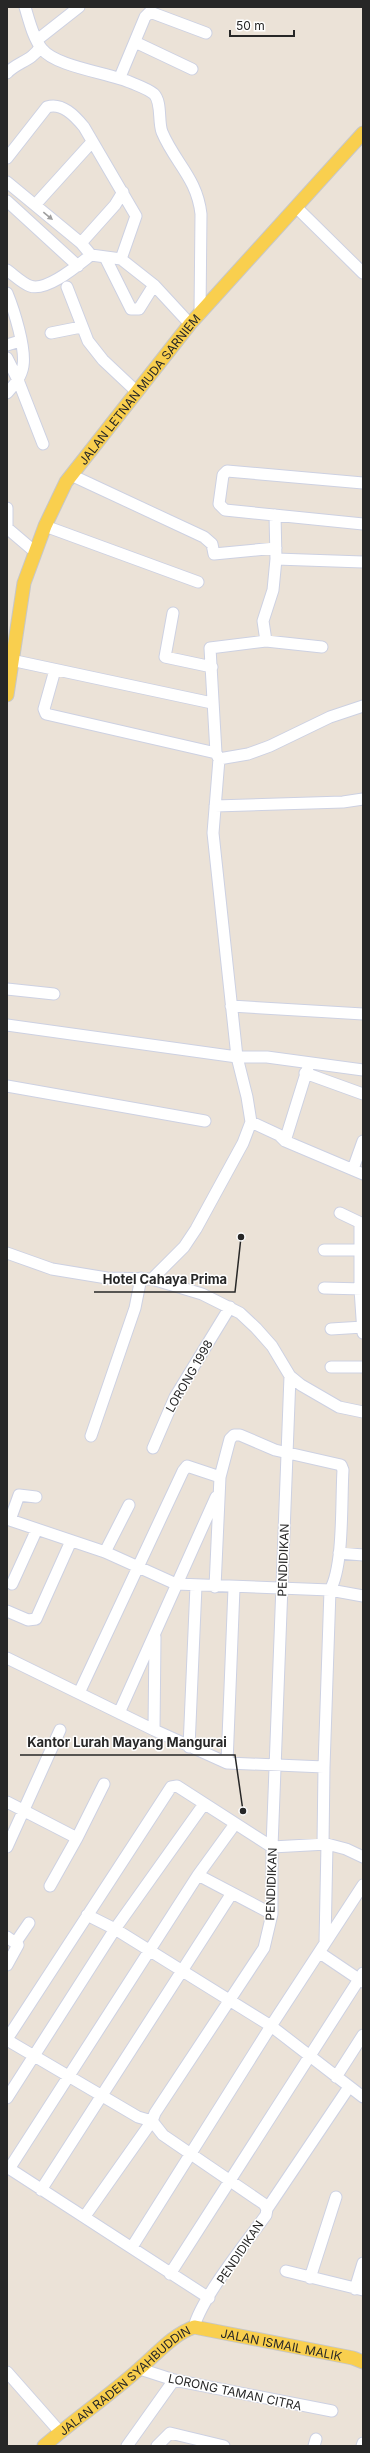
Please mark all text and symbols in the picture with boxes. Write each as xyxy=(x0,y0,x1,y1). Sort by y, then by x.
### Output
scale bar xyxy=(230,12,294,38)
text: 50 m xyxy=(236,18,265,33)
one-way arrow xyxy=(42,211,53,220)
street label: JALAN LETNAN MUDA SARNIEM xyxy=(75,311,203,467)
callout: Hotel Cahaya Prima xyxy=(94,1267,235,1292)
text: Hotel Cahaya Prima xyxy=(103,1271,227,1287)
street label: LORONG 1998 xyxy=(162,1337,216,1415)
street label: PENDIDIKAN xyxy=(274,1523,292,1597)
callout: Kantor Lurah Mayang Mangurai xyxy=(20,1730,235,1755)
text: Kantor Lurah Mayang Mangurai xyxy=(27,1734,227,1750)
street label: PENDIDIKAN xyxy=(262,1847,280,1921)
street label: PENDIDIKAN xyxy=(213,2218,267,2286)
street label: JALAN RADEN SYAHBUDDIN xyxy=(56,2322,193,2438)
street label: JALAN ISMAIL MALIK xyxy=(220,2325,343,2363)
street label: LORONG TAMAN CITRA xyxy=(167,2371,303,2413)

